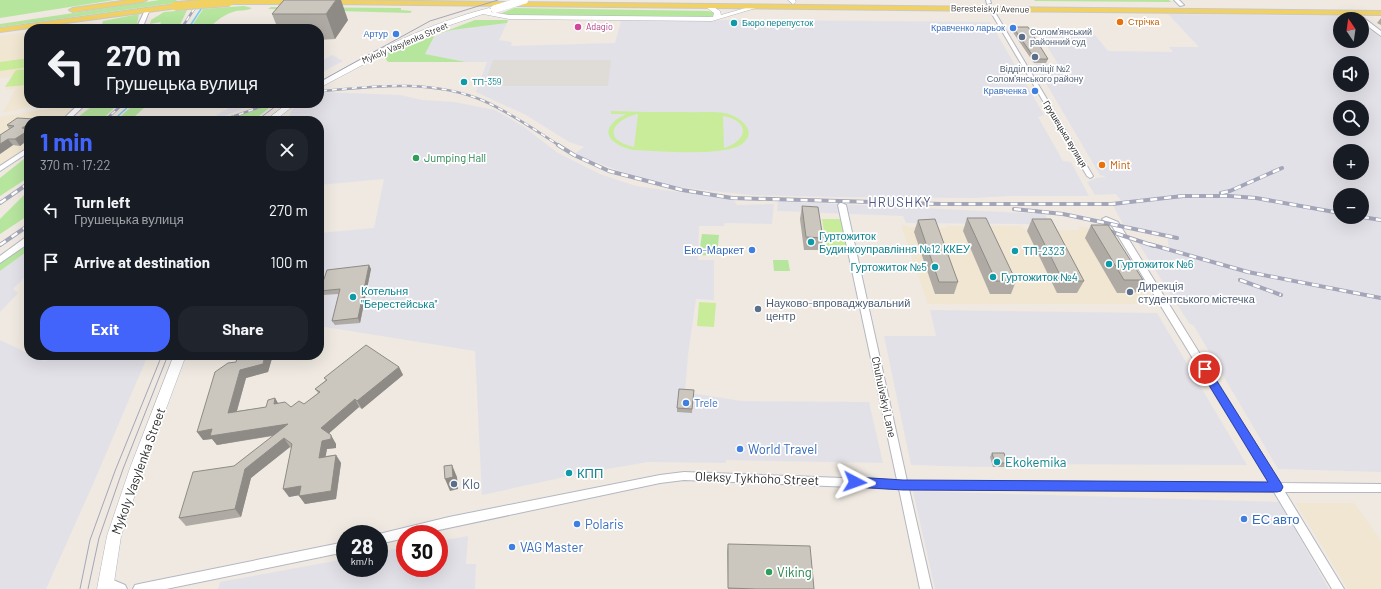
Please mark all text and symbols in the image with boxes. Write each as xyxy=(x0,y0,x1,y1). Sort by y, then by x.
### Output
street label: Beresteiskyi Avenue xyxy=(951,2,1030,15)
north arrow xyxy=(1333,12,1369,48)
map controls xyxy=(1333,12,1369,224)
place label: Стрічка xyxy=(1128,16,1159,27)
place label: Бюро перепусток xyxy=(742,17,813,28)
marker: Стрічка xyxy=(1115,17,1125,27)
marker: Бюро перепусток xyxy=(729,18,739,28)
street label: Mykoly Vasylenka Street xyxy=(360,19,450,66)
place label: Adagio xyxy=(586,21,613,32)
marker: Adagio xyxy=(573,22,583,32)
place label: Кравченко ларьок xyxy=(931,22,1005,33)
marker: Кравченко ларьок xyxy=(1008,23,1018,33)
place label: Солом'янський районний суд xyxy=(1030,26,1092,47)
place label: Артур xyxy=(364,28,388,39)
marker: Артур xyxy=(391,29,401,39)
marker: Солом'янський районний суд xyxy=(1017,32,1027,42)
text: 270 m xyxy=(106,38,181,72)
icon: left xyxy=(40,40,92,92)
marker: Відділ поліції №2 Солом'янського району xyxy=(1030,52,1040,62)
button: sound xyxy=(1333,56,1369,92)
place label: Відділ поліції №2 Солом'янського району xyxy=(987,63,1084,84)
text: Грушецька вулиця xyxy=(106,72,258,94)
place label: ТП-359 xyxy=(472,76,502,87)
marker: ТП-359 xyxy=(459,77,469,87)
place label: Кравченка xyxy=(984,85,1027,96)
marker: Кравченка xyxy=(1030,86,1040,96)
street label: Грушецька вулиця xyxy=(1041,98,1090,169)
button: search xyxy=(1333,100,1369,136)
text: 1 min xyxy=(40,127,93,156)
button: close xyxy=(266,129,308,171)
button: + xyxy=(1333,144,1369,180)
place label: Jumping Hall xyxy=(424,151,486,164)
marker: Jumping Hall xyxy=(411,153,421,163)
text: 370 m · 17:22 xyxy=(40,157,111,173)
place label: Mint xyxy=(1110,158,1131,171)
marker: Mint xyxy=(1097,160,1107,170)
button: − xyxy=(1333,188,1369,224)
text: Turn left xyxy=(74,193,130,211)
district label: HRUSHKY xyxy=(868,194,932,210)
icon: left xyxy=(40,199,62,221)
text: 270 m xyxy=(269,201,308,219)
text: Грушецька вулиця xyxy=(74,211,184,227)
place label: Гуртожиток Будинкоуправління №12 ККЕУ xyxy=(819,229,971,255)
marker: Гуртожиток Будинкоуправління №12 ККЕУ xyxy=(806,237,816,247)
place label: Еко-Маркет xyxy=(684,243,744,256)
place label: ТП-2323 xyxy=(1023,244,1065,257)
marker: Еко-Маркет xyxy=(747,245,757,255)
marker: ТП-2323 xyxy=(1010,246,1020,256)
icon: arrive xyxy=(40,251,62,273)
text: Arrive at destination xyxy=(74,253,210,271)
text: 100 m xyxy=(270,253,308,271)
place label: Гуртожиток №6 xyxy=(1117,257,1194,270)
marker: Гуртожиток №6 xyxy=(1104,259,1114,269)
place label: Гуртожиток №5 xyxy=(851,260,927,273)
marker: Гуртожиток №5 xyxy=(930,262,940,272)
place label: Гуртожиток №4 xyxy=(1001,270,1078,283)
marker: Гуртожиток №4 xyxy=(988,272,998,282)
place label: Дирекція студентського містечка xyxy=(1138,279,1256,305)
place label: Котельня "Берестейська" xyxy=(361,284,438,310)
marker: Дирекція студентського містечка xyxy=(1125,287,1135,297)
marker: Котельня "Берестейська" xyxy=(348,292,358,302)
place label: Науково-впроваджувальний центр xyxy=(766,296,910,322)
marker: Науково-впроваджувальний центр xyxy=(753,304,763,314)
button: Exit xyxy=(40,306,170,352)
button: Share xyxy=(178,306,308,352)
pin xyxy=(1188,352,1222,386)
street label: Chuhuivskyi Lane xyxy=(870,355,899,439)
icon: arrive xyxy=(1194,358,1216,380)
place label: Trele xyxy=(694,396,718,409)
marker: Trele xyxy=(681,398,691,408)
street label: Mykoly Vasylenka Street xyxy=(108,405,168,537)
place label: World Travel xyxy=(748,441,817,457)
marker: World Travel xyxy=(735,444,745,454)
place label: Ekokemika xyxy=(1005,454,1067,470)
marker: Ekokemika xyxy=(992,457,1002,467)
position arrow xyxy=(834,461,876,503)
place label: КПП xyxy=(577,465,603,481)
marker: КПП xyxy=(564,468,574,478)
street label: Oleksy Tykhoho Street xyxy=(695,468,819,488)
place label: Klo xyxy=(462,476,480,492)
marker: Klo xyxy=(449,479,459,489)
place label: ЕС авто xyxy=(1252,511,1300,527)
marker: ЕС авто xyxy=(1239,514,1249,524)
place label: Polaris xyxy=(585,516,623,532)
marker: Polaris xyxy=(572,519,582,529)
speed limit sign: 30 xyxy=(396,525,448,577)
text: 28 xyxy=(351,534,373,558)
place label: VAG Master xyxy=(520,539,583,555)
marker: VAG Master xyxy=(507,542,517,552)
text: km/h xyxy=(351,555,373,567)
place label: Viking xyxy=(777,564,812,580)
marker: Viking xyxy=(764,567,774,577)

